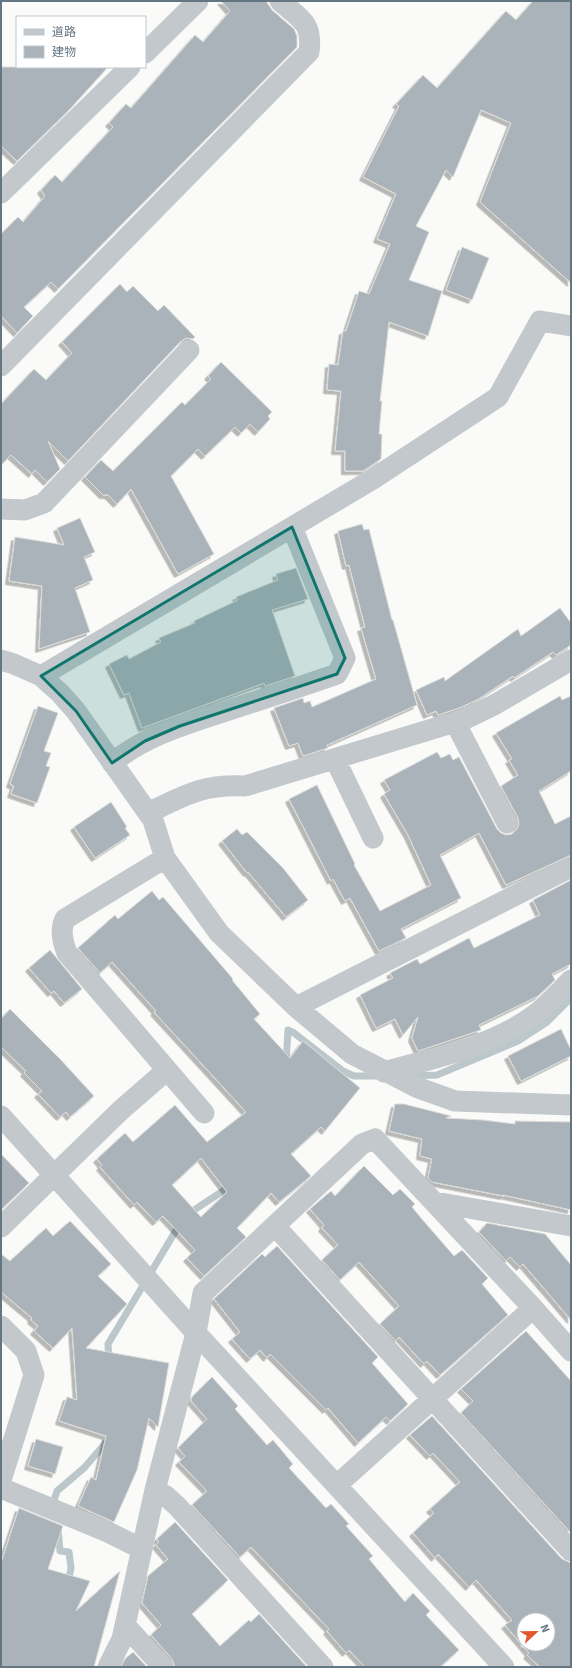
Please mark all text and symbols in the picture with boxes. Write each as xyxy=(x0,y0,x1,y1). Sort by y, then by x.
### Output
legend xyxy=(16,16,146,68)
text: 道路 xyxy=(52,25,76,40)
text: 建物 xyxy=(52,45,76,60)
north arrow xyxy=(516,1612,556,1652)
text: N xyxy=(537,1622,552,1634)

